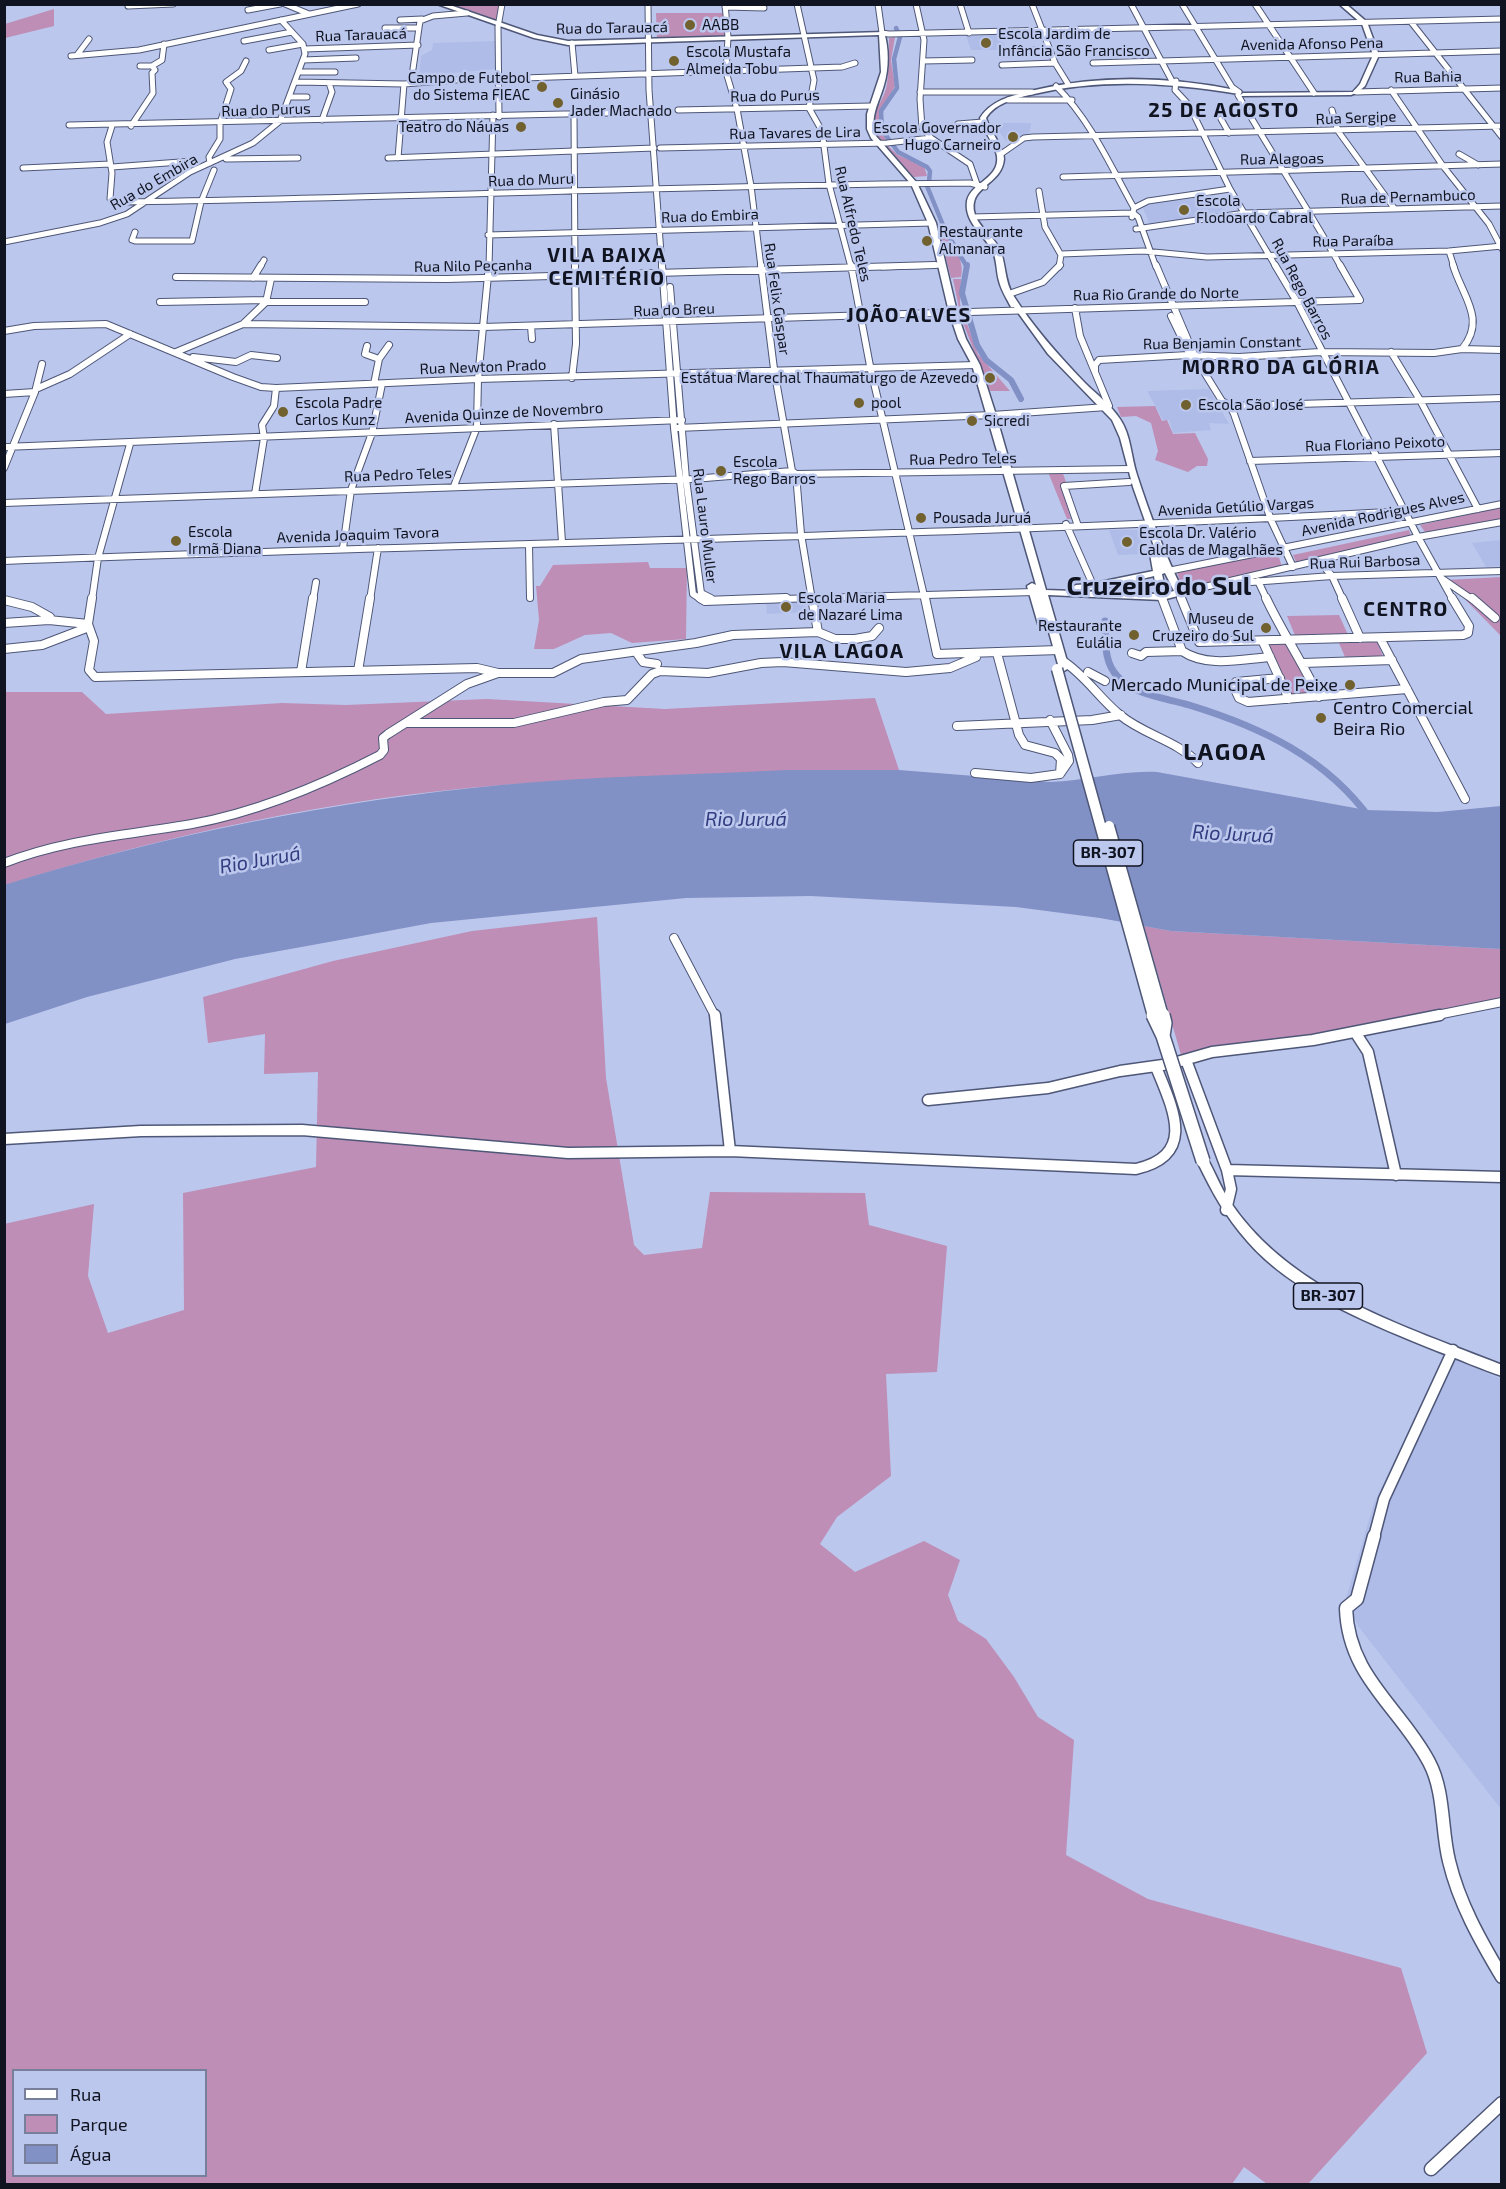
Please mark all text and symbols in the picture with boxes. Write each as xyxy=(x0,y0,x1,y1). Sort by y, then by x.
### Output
place label: AABB xyxy=(702,16,739,34)
street label: Rua do Tarauacá xyxy=(556,18,668,38)
marker: AABB xyxy=(683,18,697,32)
street label: Rua Tarauacá xyxy=(315,24,407,46)
place label: Escola Jardim de Infância São Francisco xyxy=(998,25,1150,60)
street label: Avenida Afonso Pena xyxy=(1240,34,1384,54)
marker: Escola Jardim de Infância São Francisco xyxy=(979,36,993,50)
place label: Escola Mustafa Almeida Tobu xyxy=(686,43,791,78)
marker: Escola Mustafa Almeida Tobu xyxy=(667,54,681,68)
street label: Rua Bahia xyxy=(1394,67,1462,87)
place label: Campo de Futebol do Sistema FIEAC xyxy=(408,69,530,104)
marker: Campo de Futebol do Sistema FIEAC xyxy=(535,80,549,94)
place label: Ginásio Jader Machado xyxy=(570,85,672,120)
street label: Rua do Purus xyxy=(730,86,820,106)
marker: Ginásio Jader Machado xyxy=(551,96,565,110)
district label: 25 DE AGOSTO xyxy=(1148,98,1300,122)
street label: Rua do Purus xyxy=(221,99,311,121)
street label: Rua Sergipe xyxy=(1315,108,1397,128)
place label: Teatro do Náuas xyxy=(399,118,509,136)
place label: Escola Governador Hugo Carneiro xyxy=(873,119,1001,154)
marker: Teatro do Náuas xyxy=(514,120,528,134)
street label: Rua Tavares de Lira xyxy=(729,123,861,143)
marker: Escola Governador Hugo Carneiro xyxy=(1006,130,1020,144)
street label: Rua Alagoas xyxy=(1240,149,1324,169)
street label: Rua do Embira xyxy=(107,150,201,214)
street label: Rua Alfredo Teles xyxy=(831,164,875,284)
street label: Rua do Muru xyxy=(488,170,574,190)
street label: Rua de Pernambuco xyxy=(1340,186,1476,208)
place label: Escola Flodoardo Cabral xyxy=(1196,192,1313,227)
marker: Escola Flodoardo Cabral xyxy=(1177,203,1191,217)
street label: Rua do Embira xyxy=(661,205,759,227)
place label: Restaurante Almanara xyxy=(939,223,1023,258)
street label: Rua Paraíba xyxy=(1312,231,1394,251)
marker: Restaurante Almanara xyxy=(920,234,934,248)
street label: Rua Rego Barros xyxy=(1268,235,1336,343)
street label: Rua Felix Gaspar xyxy=(760,242,794,356)
district label: VILA BAIXA CEMITÉRIO xyxy=(547,243,667,290)
street label: Rua Nilo Peçanha xyxy=(414,256,532,276)
street label: Rua Rio Grande do Norte xyxy=(1073,284,1239,304)
street label: Rua do Breu xyxy=(633,300,715,320)
district label: JOÃO ALVES xyxy=(846,303,972,327)
street label: Rua Benjamin Constant xyxy=(1143,333,1301,353)
district label: MORRO DA GLÓRIA xyxy=(1182,355,1380,379)
street label: Rua Newton Prado xyxy=(419,356,547,378)
place label: Estátua Marechal Thaumaturgo de Azevedo xyxy=(681,369,978,387)
marker: Estátua Marechal Thaumaturgo de Azevedo xyxy=(983,371,997,385)
place label: Escola Padre Carlos Kunz xyxy=(295,394,382,429)
place label: pool xyxy=(871,394,901,412)
marker: pool xyxy=(852,396,866,410)
place label: Escola São José xyxy=(1198,396,1304,414)
marker: Escola São José xyxy=(1179,398,1193,412)
street label: Avenida Quinze de Novembro xyxy=(404,399,604,427)
marker: Escola Padre Carlos Kunz xyxy=(276,405,290,419)
place label: Sicredi xyxy=(984,412,1030,430)
marker: Sicredi xyxy=(965,414,979,428)
street label: Rua Floriano Peixoto xyxy=(1305,433,1445,455)
street label: Rua Pedro Teles xyxy=(909,449,1017,469)
place label: Escola Rego Barros xyxy=(733,453,816,488)
street label: Rua Pedro Teles xyxy=(344,464,452,486)
marker: Escola Rego Barros xyxy=(714,464,728,478)
street label: Rua Lauro Muller xyxy=(689,467,721,585)
street label: Avenida Rodrigues Alves xyxy=(1300,488,1466,540)
street label: Avenida Getúlio Vargas xyxy=(1157,494,1315,520)
place label: Pousada Juruá xyxy=(933,509,1031,527)
marker: Pousada Juruá xyxy=(914,511,928,525)
place label: Escola Irmã Diana xyxy=(188,523,262,558)
street label: Avenida Joaquim Tavora xyxy=(276,523,440,547)
place label: Escola Dr. Valério Caldas de Magalhães xyxy=(1139,524,1283,559)
marker: Escola Irmã Diana xyxy=(169,534,183,548)
marker: Escola Dr. Valério Caldas de Magalhães xyxy=(1120,535,1134,549)
street label: Rua Rui Barbosa xyxy=(1309,551,1421,573)
district label: Cruzeiro do Sul xyxy=(1067,570,1251,602)
place label: Escola Maria de Nazaré Lima xyxy=(798,589,903,624)
district label: CENTRO xyxy=(1363,597,1449,621)
marker: Escola Maria de Nazaré Lima xyxy=(779,600,793,614)
place label: Museu de Cruzeiro do Sul xyxy=(1152,610,1254,645)
place label: Restaurante Eulália xyxy=(1038,617,1122,652)
marker: Museu de Cruzeiro do Sul xyxy=(1259,621,1273,635)
marker: Restaurante Eulália xyxy=(1127,628,1141,642)
district label: VILA LAGOA xyxy=(779,639,905,663)
place label: Mercado Municipal de Peixe xyxy=(1111,674,1338,696)
marker: Mercado Municipal de Peixe xyxy=(1343,678,1357,692)
place label: Centro Comercial Beira Rio xyxy=(1333,697,1473,740)
marker: Centro Comercial Beira Rio xyxy=(1314,711,1328,725)
district label: LAGOA xyxy=(1183,738,1267,766)
water label: Rio Juruá xyxy=(705,807,787,831)
water label: Rio Juruá xyxy=(1191,820,1275,848)
road number: BR-307 xyxy=(1074,840,1142,866)
water label: Rio Juruá xyxy=(218,841,302,879)
road number: BR-307 xyxy=(1294,1283,1362,1309)
legend xyxy=(12,2069,207,2177)
text: Rua xyxy=(70,2083,101,2105)
text: Parque xyxy=(70,2113,128,2135)
text: Água xyxy=(70,2143,111,2165)

